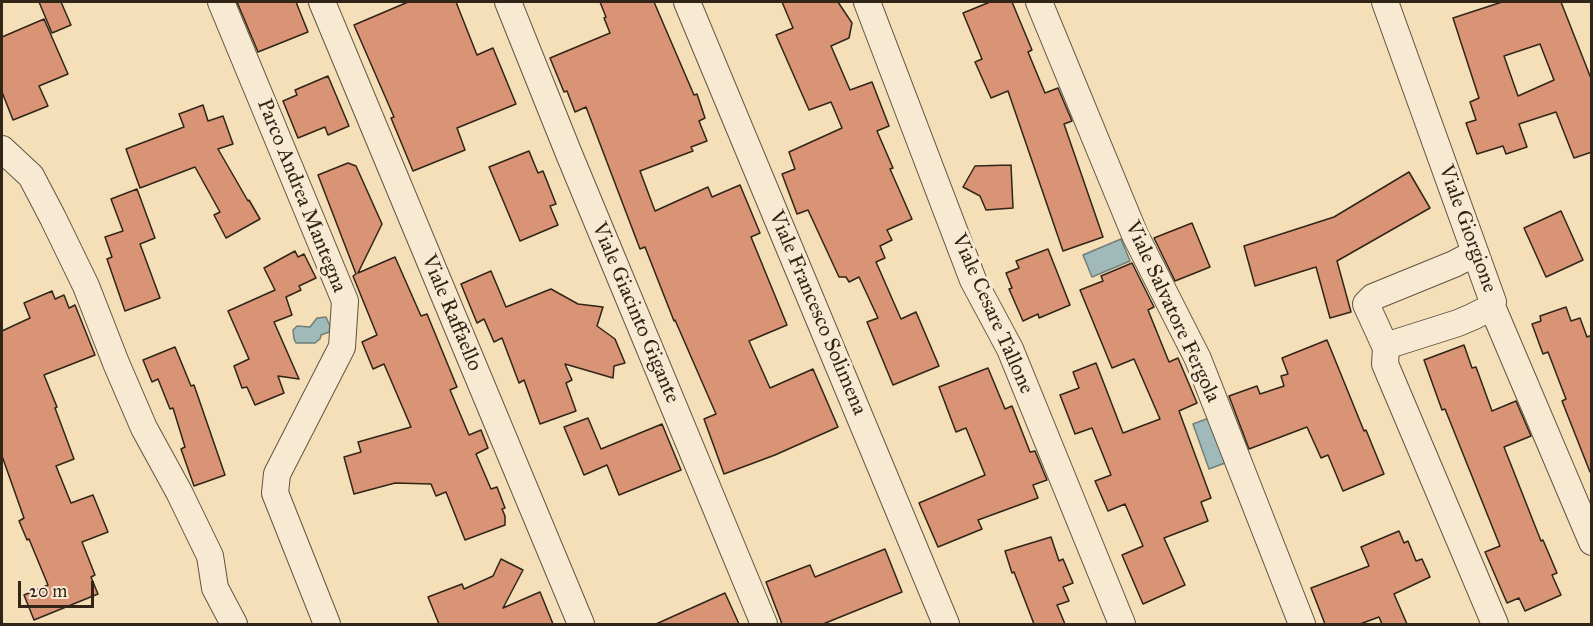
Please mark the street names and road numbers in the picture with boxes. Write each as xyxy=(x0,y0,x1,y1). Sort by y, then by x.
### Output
street label: Parco Andrea Mantegna xyxy=(251,96,351,296)
street label: Viale Giorgione xyxy=(1432,162,1502,296)
street label: Viale Francesco Solimena xyxy=(763,207,871,419)
street label: Viale Salvatore Fergola xyxy=(1119,217,1225,407)
street label: Viale Giacinto Gigante xyxy=(586,219,684,407)
street label: Viale Cesare Tallone xyxy=(945,230,1039,398)
street label: Viale Raffaello xyxy=(415,251,487,375)

